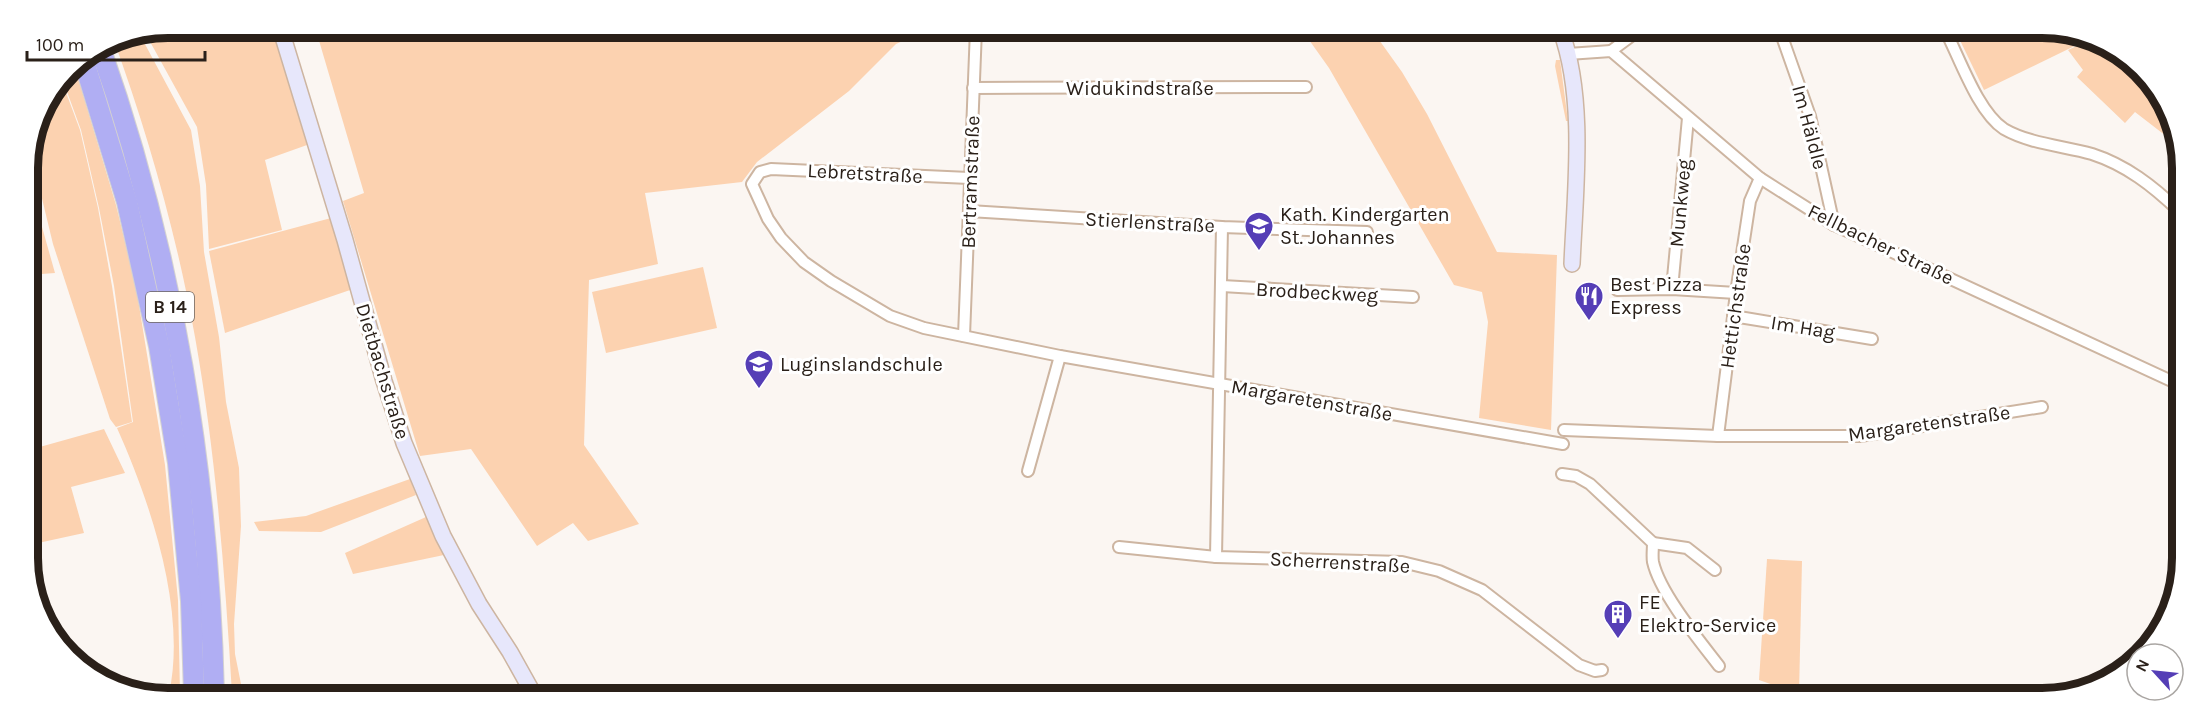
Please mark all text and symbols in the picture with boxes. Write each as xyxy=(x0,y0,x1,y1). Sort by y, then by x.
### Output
scale bar xyxy=(27,24,206,62)
text: 100 m xyxy=(36,34,84,56)
street label: Widukindstraße xyxy=(1066,77,1214,100)
street label: Im Häldle xyxy=(1787,82,1832,172)
street label: Bertramstraße xyxy=(957,115,984,249)
street label: Munkweg xyxy=(1665,158,1696,248)
street label: Lebretstraße xyxy=(807,159,923,188)
street label: Fellbacher Straße xyxy=(1804,199,1957,290)
place label: Kath. Kindergarten St. Johannes xyxy=(1280,203,1450,249)
street label: Stierlenstraße xyxy=(1085,208,1215,237)
school or university icon: Kath. Kindergarten St. Johannes xyxy=(1243,210,1275,252)
street label: Hettichstraße xyxy=(1715,242,1756,370)
place label: Best Pizza Express xyxy=(1610,273,1703,319)
street label: Brodbeckweg xyxy=(1255,278,1379,307)
restaurant icon: Best Pizza Express xyxy=(1573,280,1605,322)
road number: B 14 xyxy=(146,292,194,322)
street label: Dietbachstraße xyxy=(351,300,414,442)
street label: Im Hag xyxy=(1769,311,1837,344)
school or university icon: Luginslandschule xyxy=(743,348,775,390)
place label: Luginslandschule xyxy=(780,353,943,376)
street label: Margaretenstraße xyxy=(1229,375,1394,426)
street label: Margaretenstraße xyxy=(1847,401,2012,446)
street label: Scherrenstraße xyxy=(1269,547,1411,578)
place label: FE Elektro-Service xyxy=(1639,591,1776,637)
building icon: FE Elektro-Service xyxy=(1602,598,1634,640)
north arrow xyxy=(2125,642,2185,702)
text: N xyxy=(2131,656,2153,675)

